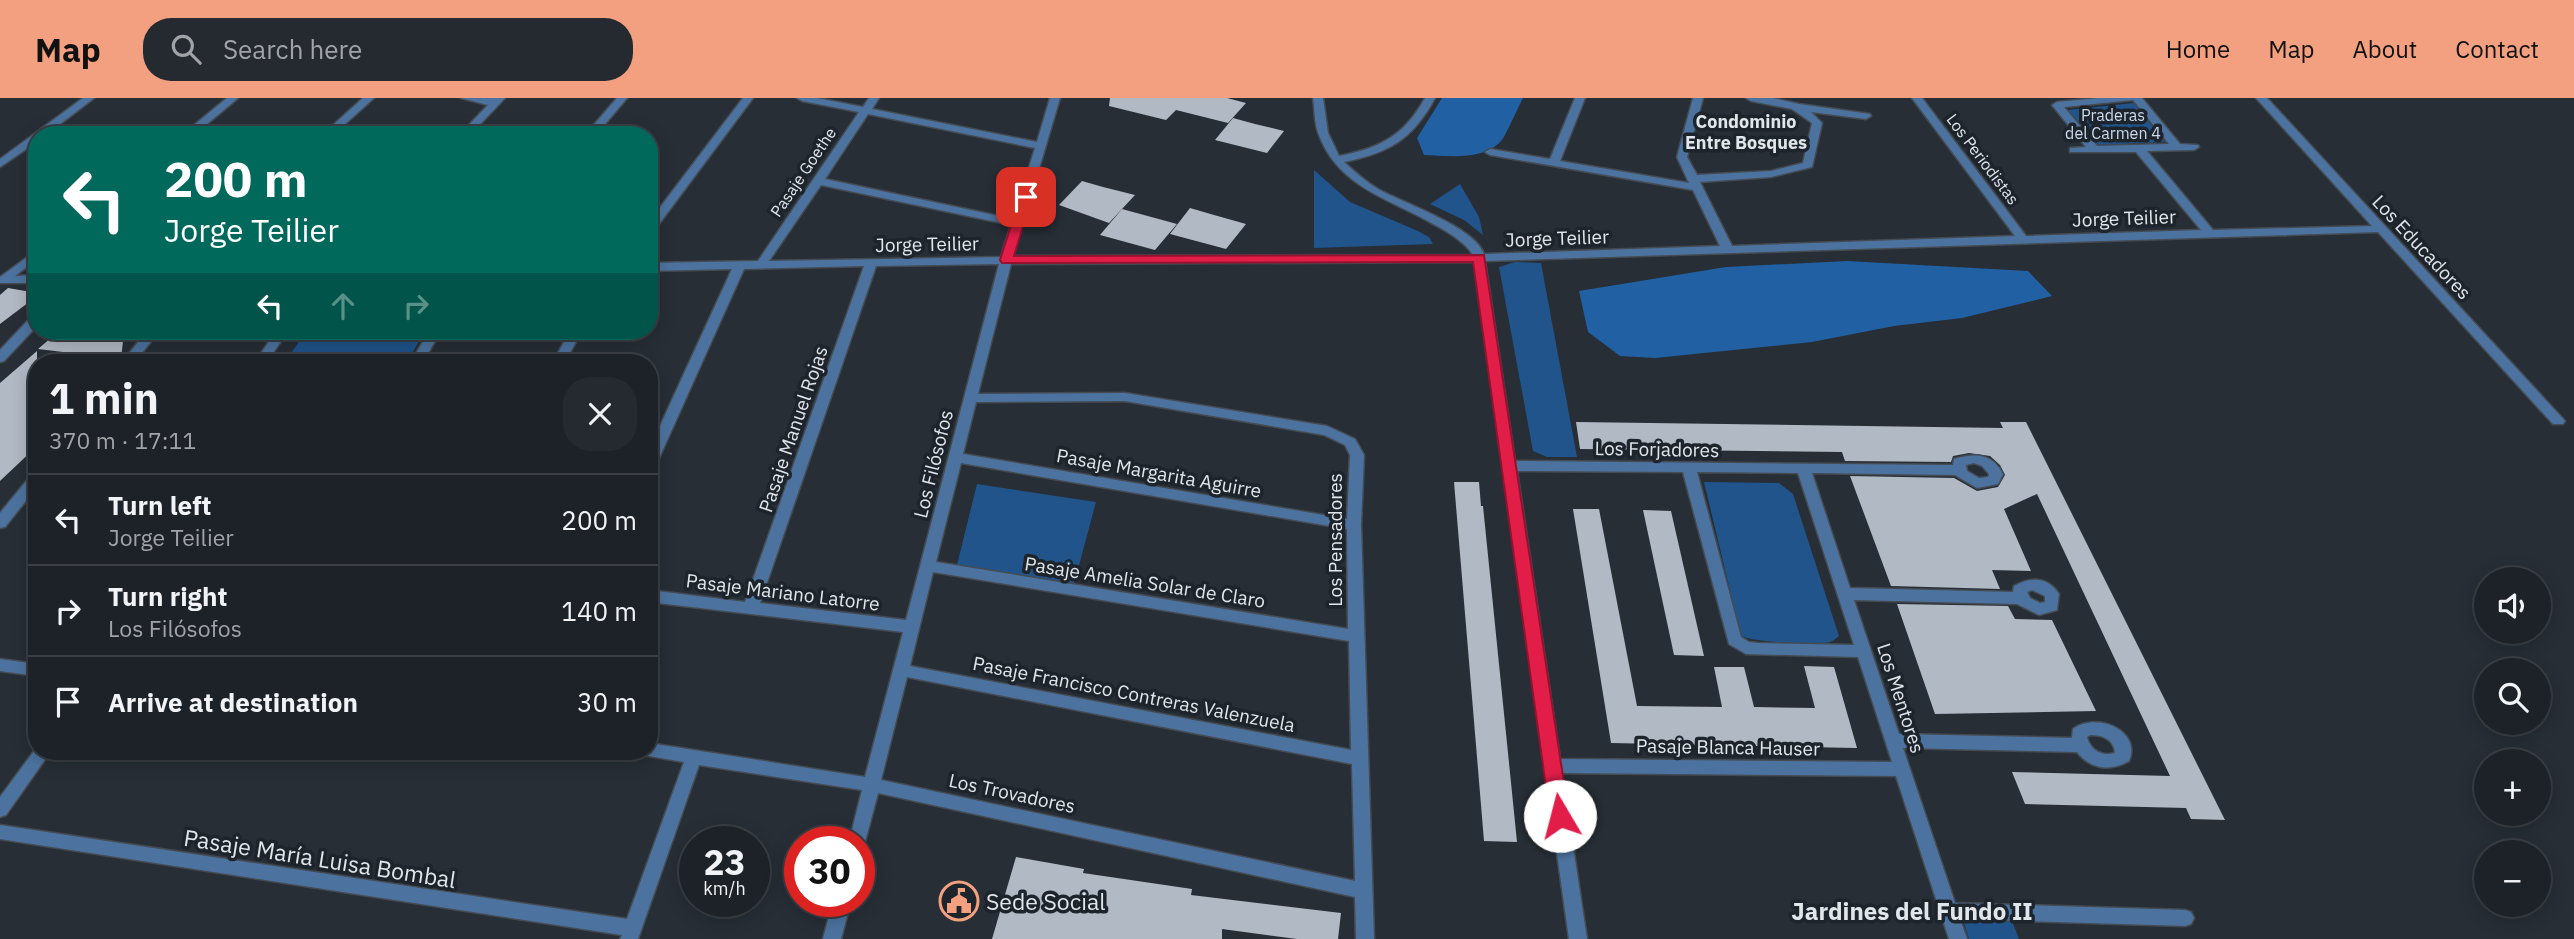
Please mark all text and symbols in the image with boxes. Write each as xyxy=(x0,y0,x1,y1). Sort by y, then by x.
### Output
search box xyxy=(143,18,633,81)
text: Map xyxy=(35,28,101,71)
icon: search xyxy=(167,30,205,68)
text: Search here xyxy=(223,32,362,66)
text: Home xyxy=(2166,33,2230,65)
text: Map xyxy=(2268,33,2314,65)
text: About xyxy=(2352,33,2417,65)
text: Contact xyxy=(2455,33,2539,65)
park label: Praderas del Carmen 4 xyxy=(2065,105,2161,143)
district label: Condominio Entre Bosques xyxy=(1685,110,1807,154)
street label: Los Periodistas xyxy=(1942,110,2024,208)
street label: Pasaje Goethe xyxy=(766,123,840,220)
text: 200 m xyxy=(164,147,308,210)
icon: left xyxy=(49,154,140,245)
pin xyxy=(996,167,1056,227)
icon: arrive xyxy=(1007,178,1045,216)
street label: Los Educadores xyxy=(2367,190,2477,304)
street label: Jorge Teilier xyxy=(2072,204,2176,232)
text: Jorge Teilier xyxy=(164,209,339,251)
street label: Jorge Teilier xyxy=(1505,224,1609,252)
street label: Jorge Teilier xyxy=(875,231,979,257)
icon: left xyxy=(251,287,289,325)
icon: ahead xyxy=(324,287,362,325)
icon: right xyxy=(397,287,435,325)
street label: Pasaje Manuel Rojas xyxy=(753,343,833,515)
text: 1 min xyxy=(49,371,159,426)
button: close xyxy=(563,377,637,451)
street label: Los Filósofos xyxy=(908,407,958,521)
text: 370 m · 17:11 xyxy=(49,425,196,455)
street label: Los Forjadores xyxy=(1595,436,1719,462)
street label: Pasaje Margarita Aguirre xyxy=(1055,443,1263,503)
street label: Los Pensadores xyxy=(1323,473,1347,607)
text: Turn left xyxy=(108,488,211,522)
icon: left xyxy=(49,501,87,539)
text: 200 m xyxy=(561,503,637,537)
text: Jorge Teilier xyxy=(108,522,234,552)
street label: Pasaje Amelia Solar de Claro xyxy=(1023,551,1267,613)
map controls xyxy=(2474,567,2551,917)
button: sound xyxy=(2474,567,2551,644)
street label: Pasaje Mariano Latorre xyxy=(685,568,881,616)
text: Turn right xyxy=(108,579,227,613)
icon: right xyxy=(49,592,87,630)
text: 140 m xyxy=(561,594,637,628)
text: Los Filósofos xyxy=(108,613,242,643)
street label: Los Mentores xyxy=(1872,640,1930,756)
street label: Pasaje Francisco Contreras Valenzuela xyxy=(971,651,1297,737)
button: search xyxy=(2474,658,2551,735)
icon: arrive xyxy=(49,683,87,721)
text: Arrive at destination xyxy=(108,685,358,719)
text: 30 m xyxy=(577,685,637,719)
street label: Pasaje Blanca Hauser xyxy=(1636,733,1820,761)
button: + xyxy=(2474,749,2551,826)
street label: Los Trovadores xyxy=(947,768,1077,818)
position arrow xyxy=(1523,779,1597,853)
street label: Pasaje María Luisa Bombal xyxy=(182,822,458,894)
speed limit sign: 30 xyxy=(784,826,875,917)
text: 23 xyxy=(703,839,746,885)
button: − xyxy=(2474,840,2551,917)
text: km/h xyxy=(703,877,746,900)
public building icon: Sede Social xyxy=(938,880,980,922)
place label: Sede Social xyxy=(986,886,1106,916)
district label: Jardines del Fundo II xyxy=(1791,895,2033,927)

